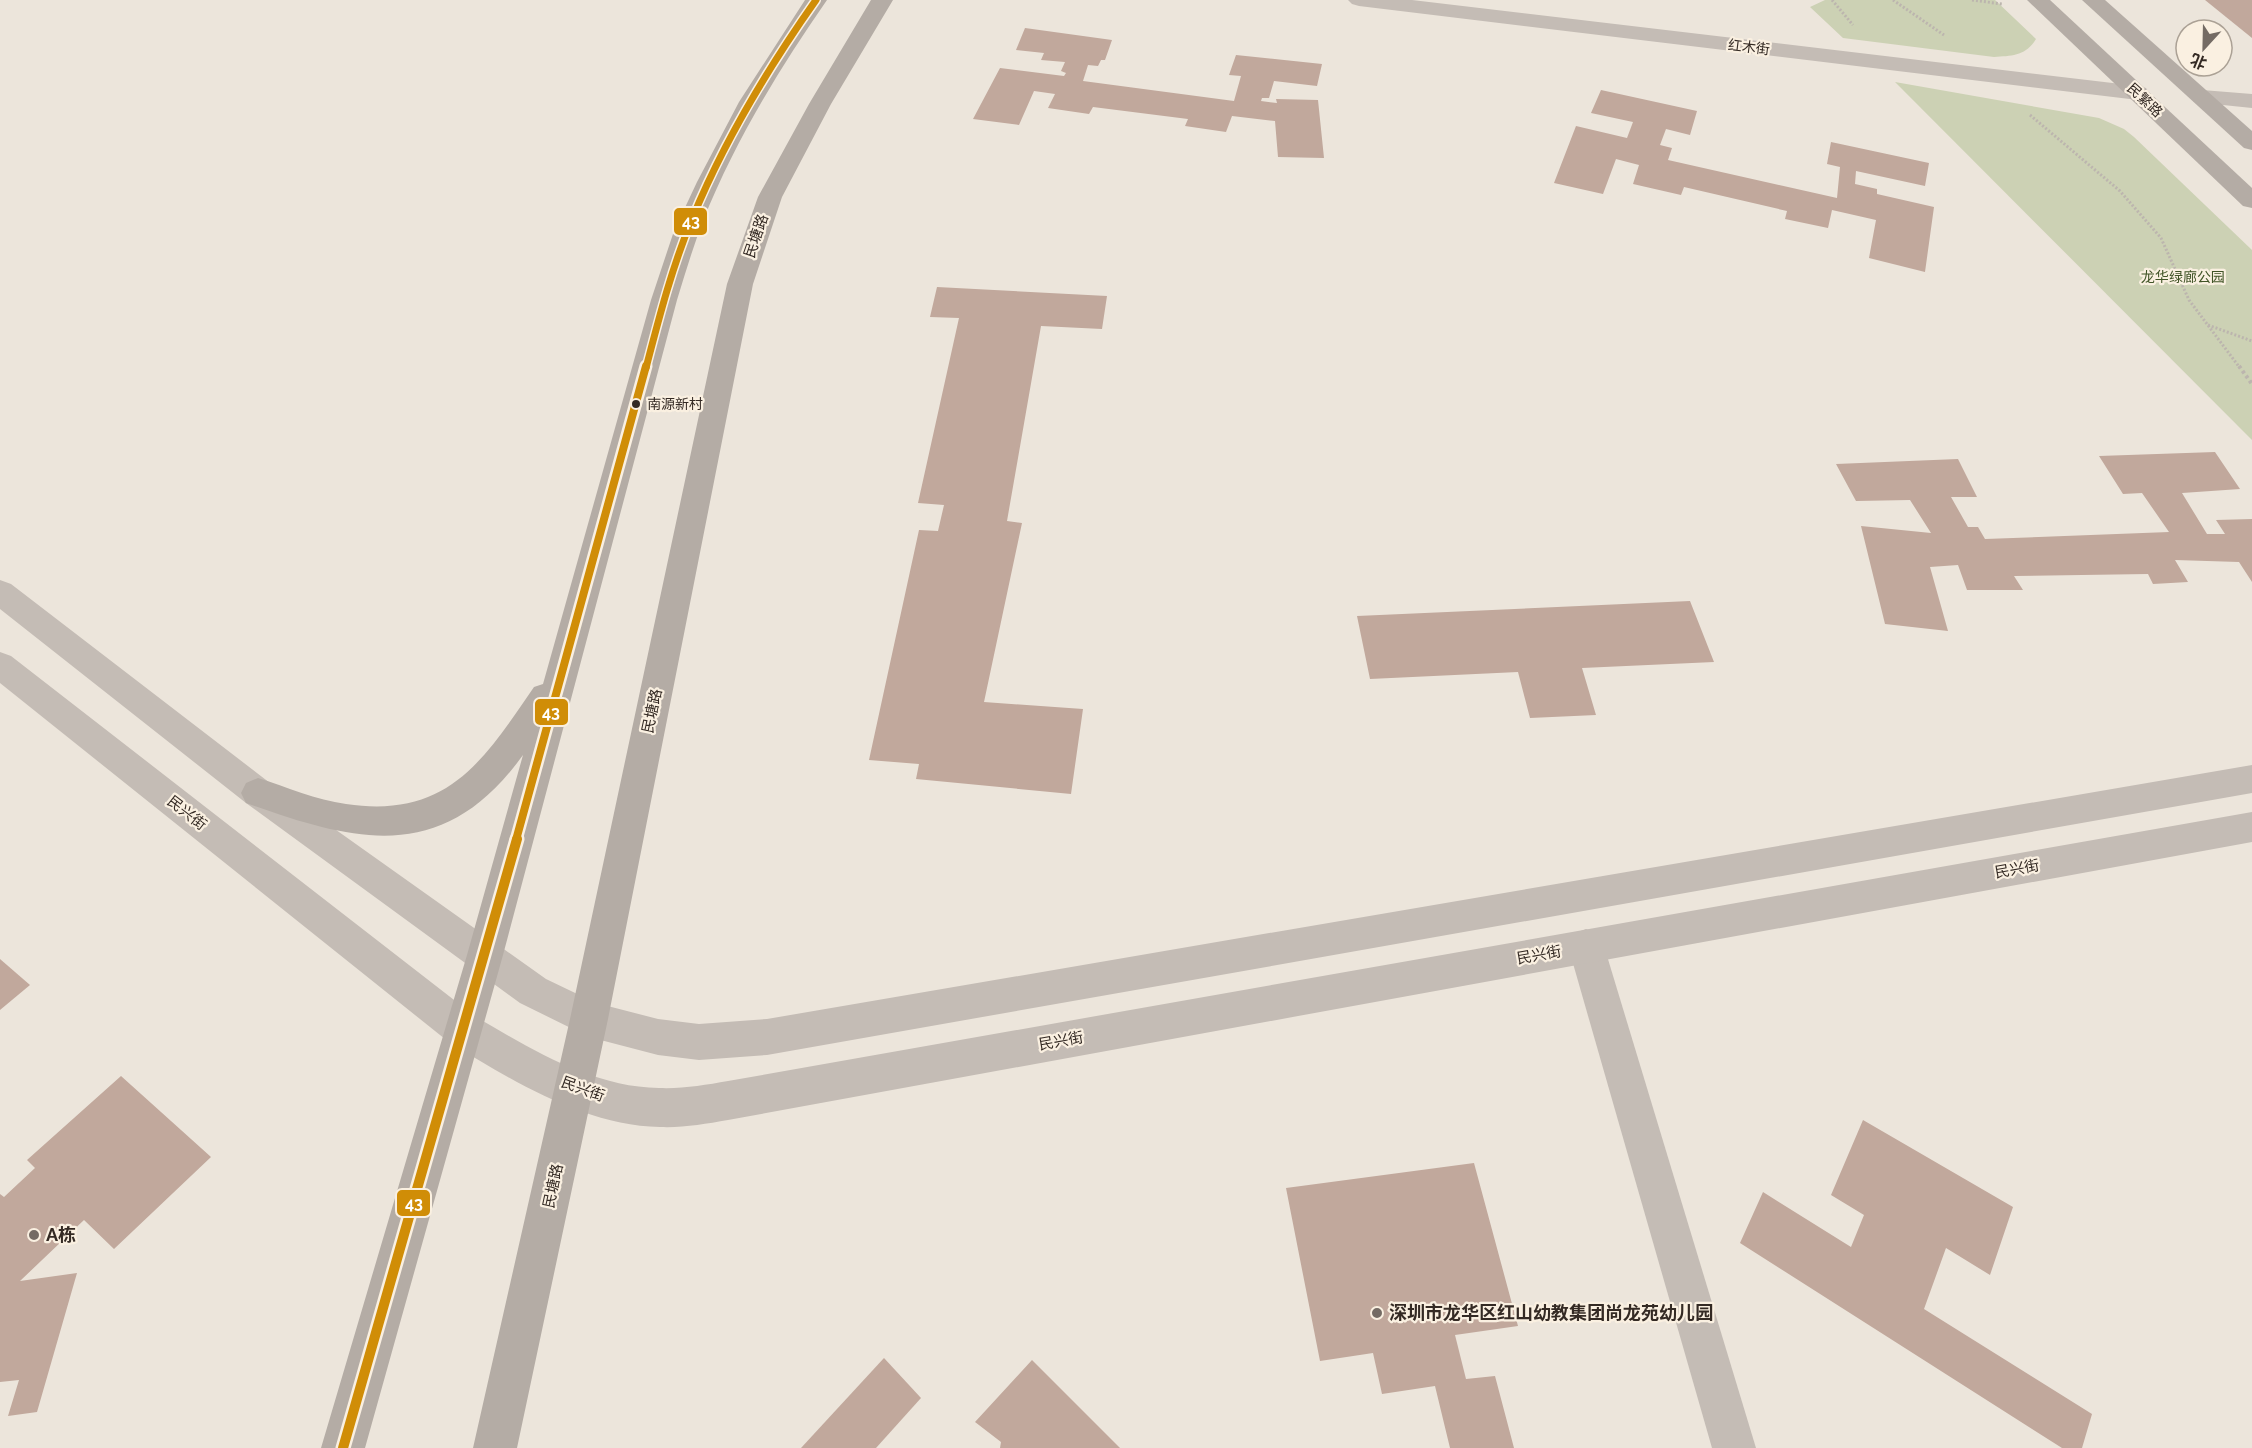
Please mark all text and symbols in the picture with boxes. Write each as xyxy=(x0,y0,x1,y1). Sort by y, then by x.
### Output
north arrow xyxy=(2174,18,2234,78)
street label: 红木街 xyxy=(1727,37,1771,57)
text: 北 xyxy=(2188,50,2210,73)
street label: 民繁路 xyxy=(2124,80,2166,120)
line badge: 43 xyxy=(673,207,708,236)
text: 43 xyxy=(682,212,700,231)
street label: 民塘路 xyxy=(740,212,772,260)
park label: 龙华绿廊公园 xyxy=(2141,269,2225,285)
place label: 南源新村 xyxy=(647,396,703,412)
marker: 南源新村 xyxy=(630,398,642,410)
street label: 民塘路 xyxy=(639,687,665,735)
line badge: 43 xyxy=(534,698,569,726)
text: 43 xyxy=(542,703,560,722)
street label: 民兴街 xyxy=(164,792,210,834)
street label: 民兴街 xyxy=(1993,856,2041,882)
street label: 民兴街 xyxy=(1515,942,1563,968)
street label: 民兴街 xyxy=(1037,1028,1085,1054)
street label: 民兴街 xyxy=(559,1073,607,1105)
street label: 民塘路 xyxy=(540,1162,566,1210)
line badge: 43 xyxy=(396,1189,431,1217)
text: 43 xyxy=(405,1194,423,1213)
place label: A栋 xyxy=(46,1224,76,1245)
marker: A栋 xyxy=(27,1228,41,1242)
place label: 深圳市龙华区红山幼教集团尚龙苑幼儿园 xyxy=(1389,1302,1713,1323)
marker: 深圳市龙华区红山幼教集团尚龙苑幼儿园 xyxy=(1370,1306,1384,1320)

